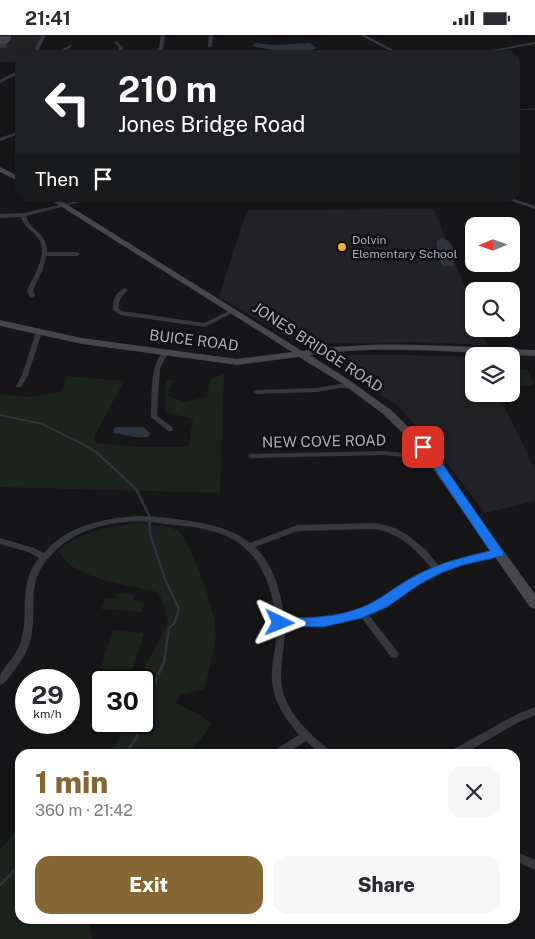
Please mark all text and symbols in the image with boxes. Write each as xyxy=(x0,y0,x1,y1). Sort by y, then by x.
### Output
text: 21:41 xyxy=(25,7,71,29)
text: 210 m xyxy=(118,69,217,110)
icon: left xyxy=(35,70,100,135)
text: Jones Bridge Road xyxy=(118,111,305,137)
icon: arrive xyxy=(89,165,117,193)
text: Then xyxy=(35,168,79,190)
north arrow xyxy=(465,217,520,273)
map controls xyxy=(465,217,520,402)
place label: Dolvin Elementary School xyxy=(352,233,458,261)
marker: Dolvin Elementary School xyxy=(336,241,348,253)
button: search xyxy=(465,282,520,337)
street label: JONES BRIDGE ROAD xyxy=(250,299,386,395)
street label: BUICE ROAD xyxy=(148,326,240,354)
button: layers xyxy=(465,347,520,402)
pin xyxy=(402,426,444,468)
street label: NEW COVE ROAD xyxy=(262,431,386,451)
icon: arrive xyxy=(409,433,437,461)
position arrow xyxy=(253,596,305,648)
speed limit sign: 30 xyxy=(90,669,155,734)
text: 29 xyxy=(31,680,64,710)
text: km/h xyxy=(33,707,62,721)
text: 1 min xyxy=(35,764,108,800)
button: close xyxy=(448,766,500,818)
text: 360 m · 21:42 xyxy=(35,801,133,820)
button: Exit xyxy=(35,856,263,914)
button: Share xyxy=(273,856,500,914)

